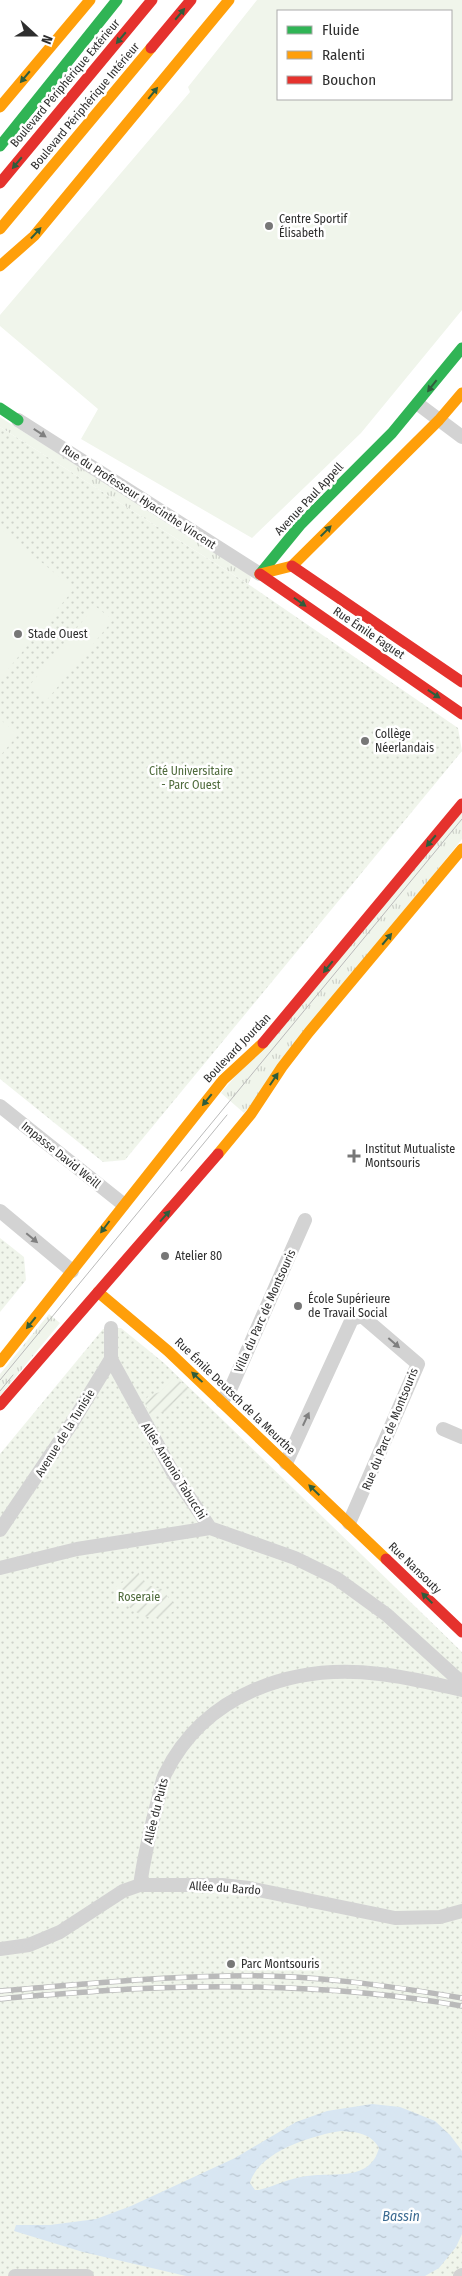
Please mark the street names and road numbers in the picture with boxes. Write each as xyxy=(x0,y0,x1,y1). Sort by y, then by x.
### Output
street label: Boulevard Périphérique Extérieur xyxy=(7,16,123,150)
street label: Boulevard Périphérique Intérieur xyxy=(28,39,143,172)
street label: Rue du Professeur Hyacinthe Vincent xyxy=(60,442,219,552)
street label: Avenue Paul Appell xyxy=(272,460,346,538)
street label: Rue Émile Faguet xyxy=(331,603,408,662)
street label: Boulevard Jourdan xyxy=(200,1011,274,1085)
street label: Impasse David Weill xyxy=(19,1119,103,1191)
street label: Villa du Parc de Montsouris xyxy=(231,1247,299,1375)
street label: Rue Émile Deutsch de la Meurthe xyxy=(172,1334,299,1457)
street label: Rue du Parc de Montsouris xyxy=(359,1366,421,1492)
street label: Avenue de la Tunisie xyxy=(32,1387,98,1479)
street label: Allée Antonio Tabucchi xyxy=(139,1420,209,1522)
street label: Rue Nansouty xyxy=(386,1539,445,1597)
street label: Allée du Puits xyxy=(141,1777,171,1845)
street label: Allée du Bardo xyxy=(189,1879,261,1897)

